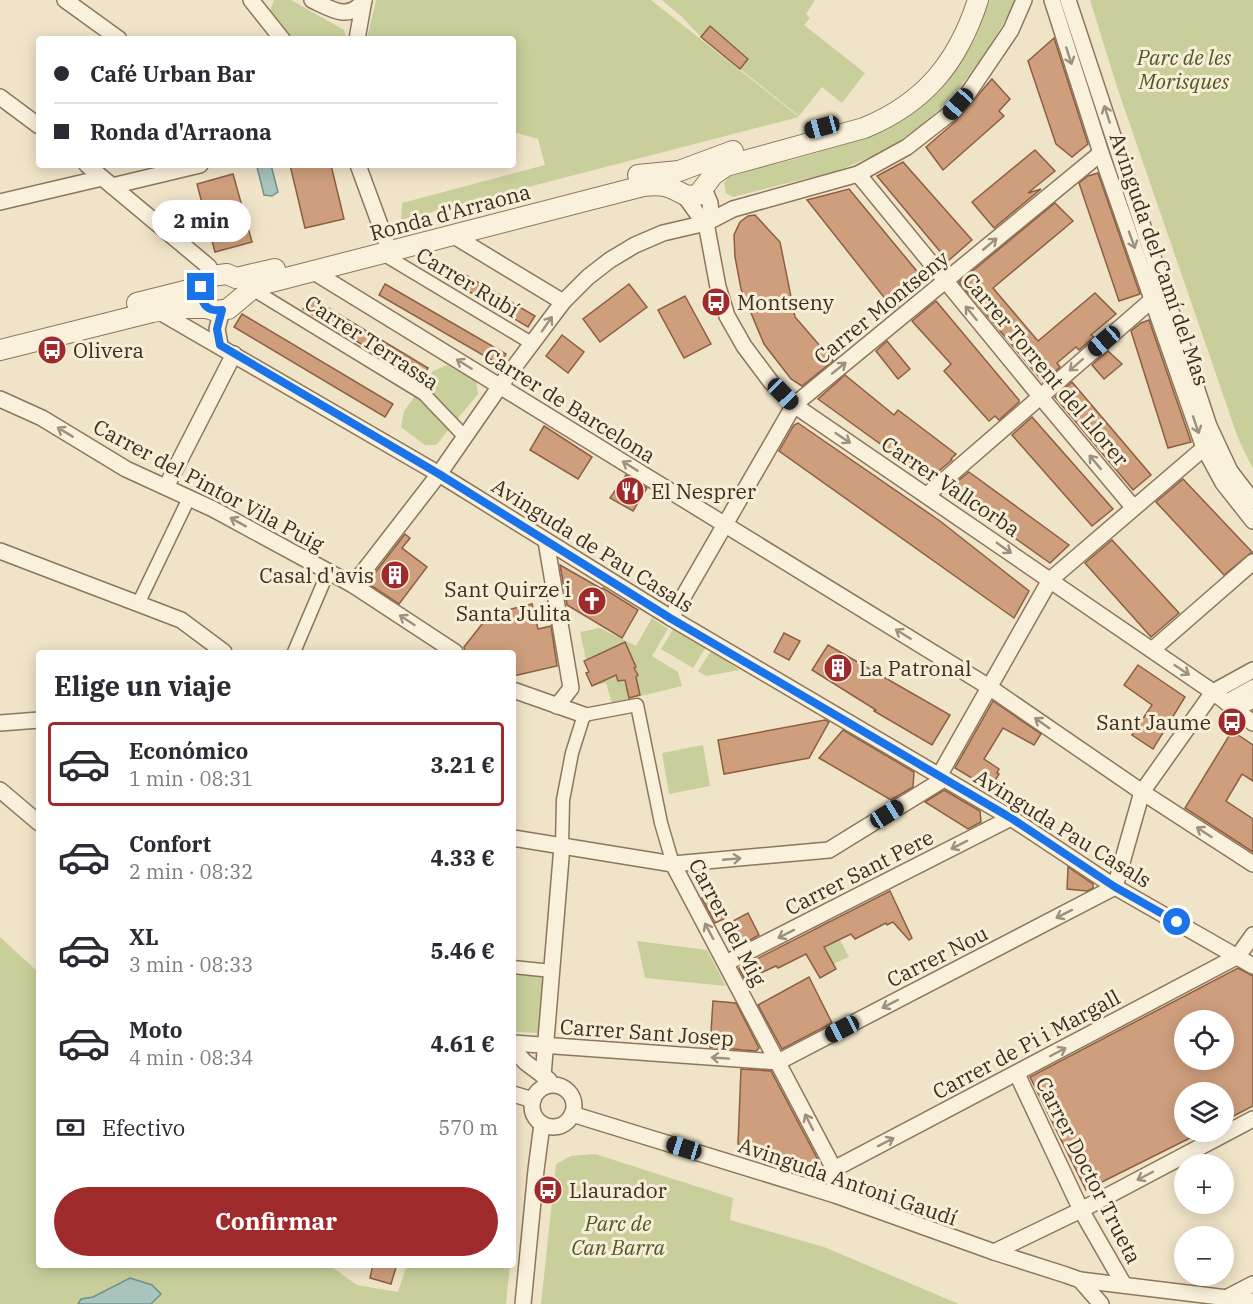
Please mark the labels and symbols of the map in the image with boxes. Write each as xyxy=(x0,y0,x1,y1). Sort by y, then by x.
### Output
park label: Parc de les Morisques xyxy=(1136,43,1231,95)
one-way arrow xyxy=(1065,46,1076,65)
car xyxy=(939,85,977,123)
one-way arrow xyxy=(1101,105,1112,124)
car xyxy=(802,114,842,140)
street label: Avinguda del Camí del Mas xyxy=(1104,129,1216,389)
street label: Ronda d'Arraona xyxy=(367,177,533,247)
callout: 2 min xyxy=(152,200,250,242)
one-way arrow xyxy=(1127,231,1138,249)
one-way arrow xyxy=(982,238,998,251)
street label: Carrer Rubí xyxy=(411,240,525,324)
street label: Carrer Montseny xyxy=(808,243,955,370)
street label: Carrer Torrent del Llorer xyxy=(957,266,1136,472)
route end xyxy=(187,273,214,300)
bus stop icon: Montseny xyxy=(700,286,732,318)
street label: Carrer Terrassa xyxy=(299,288,445,396)
place label: Montseny xyxy=(737,288,835,316)
one-way arrow xyxy=(964,305,977,321)
one-way arrow xyxy=(541,317,553,333)
car xyxy=(1085,322,1123,360)
bus stop icon: Olivera xyxy=(36,334,68,366)
place label: Olivera xyxy=(73,336,144,364)
street label: Carrer de Barcelona xyxy=(479,341,661,469)
one-way arrow xyxy=(456,357,473,369)
one-way arrow xyxy=(1068,358,1084,371)
one-way arrow xyxy=(831,362,847,375)
car xyxy=(764,375,802,413)
street label: Carrer del Pintor Vila Puig xyxy=(89,412,330,558)
one-way arrow xyxy=(1191,415,1202,434)
one-way arrow xyxy=(57,426,74,439)
street label: Carrer Vallcorba xyxy=(876,429,1026,543)
one-way arrow xyxy=(834,432,850,444)
one-way arrow xyxy=(1089,454,1102,470)
one-way arrow xyxy=(622,459,639,471)
street label: Avinguda de Pau Casals xyxy=(487,471,699,619)
restaurant icon: El Nesprer xyxy=(614,475,646,507)
place label: El Nesprer xyxy=(651,477,757,505)
one-way arrow xyxy=(230,516,247,528)
one-way arrow xyxy=(995,542,1011,554)
building icon: Casal d'avis xyxy=(379,559,411,591)
place label: Casal d'avis xyxy=(259,561,374,589)
place label: Sant Quirze i Santa Julita xyxy=(444,575,571,627)
church icon: Sant Quirze i Santa Julita xyxy=(576,585,608,617)
one-way arrow xyxy=(398,614,415,627)
one-way arrow xyxy=(895,628,912,640)
building icon: La Patronal xyxy=(822,652,854,684)
place label: La Patronal xyxy=(859,654,972,682)
one-way arrow xyxy=(1173,664,1189,676)
bus stop icon: Sant Jaume xyxy=(1216,706,1248,738)
place label: Sant Jaume xyxy=(1096,708,1211,736)
one-way arrow xyxy=(1034,717,1051,730)
street label: Avinguda Pau Casals xyxy=(969,762,1157,894)
car xyxy=(867,797,907,831)
street label: Carrer Sant Pere xyxy=(780,823,938,921)
one-way arrow xyxy=(1196,826,1213,838)
one-way arrow xyxy=(951,839,968,851)
street label: Carrer del Mig xyxy=(683,853,774,991)
one-way arrow xyxy=(721,853,741,864)
route start xyxy=(1163,908,1190,935)
one-way arrow xyxy=(1055,909,1073,920)
street label: Carrer Nou xyxy=(882,919,992,993)
one-way arrow xyxy=(703,922,714,940)
one-way arrow xyxy=(777,928,795,940)
street label: Carrer de Pi i Margall xyxy=(927,983,1125,1105)
one-way arrow xyxy=(882,998,900,1010)
street label: Carrer Sant Josep xyxy=(559,1012,735,1052)
car xyxy=(822,1013,862,1045)
one-way arrow xyxy=(1049,1045,1067,1057)
one-way arrow xyxy=(710,1052,730,1063)
street label: Carrer Doctor Trueta xyxy=(1030,1072,1148,1268)
one-way arrow xyxy=(803,1113,815,1131)
street label: Avinguda Antoni Gaudí xyxy=(735,1130,961,1232)
car xyxy=(664,1134,704,1162)
one-way arrow xyxy=(876,1135,894,1147)
one-way arrow xyxy=(1137,1171,1155,1182)
bus stop icon: Llaurador xyxy=(532,1174,564,1206)
place label: Llaurador xyxy=(569,1176,668,1204)
park label: Parc de Can Barra xyxy=(571,1209,665,1261)

